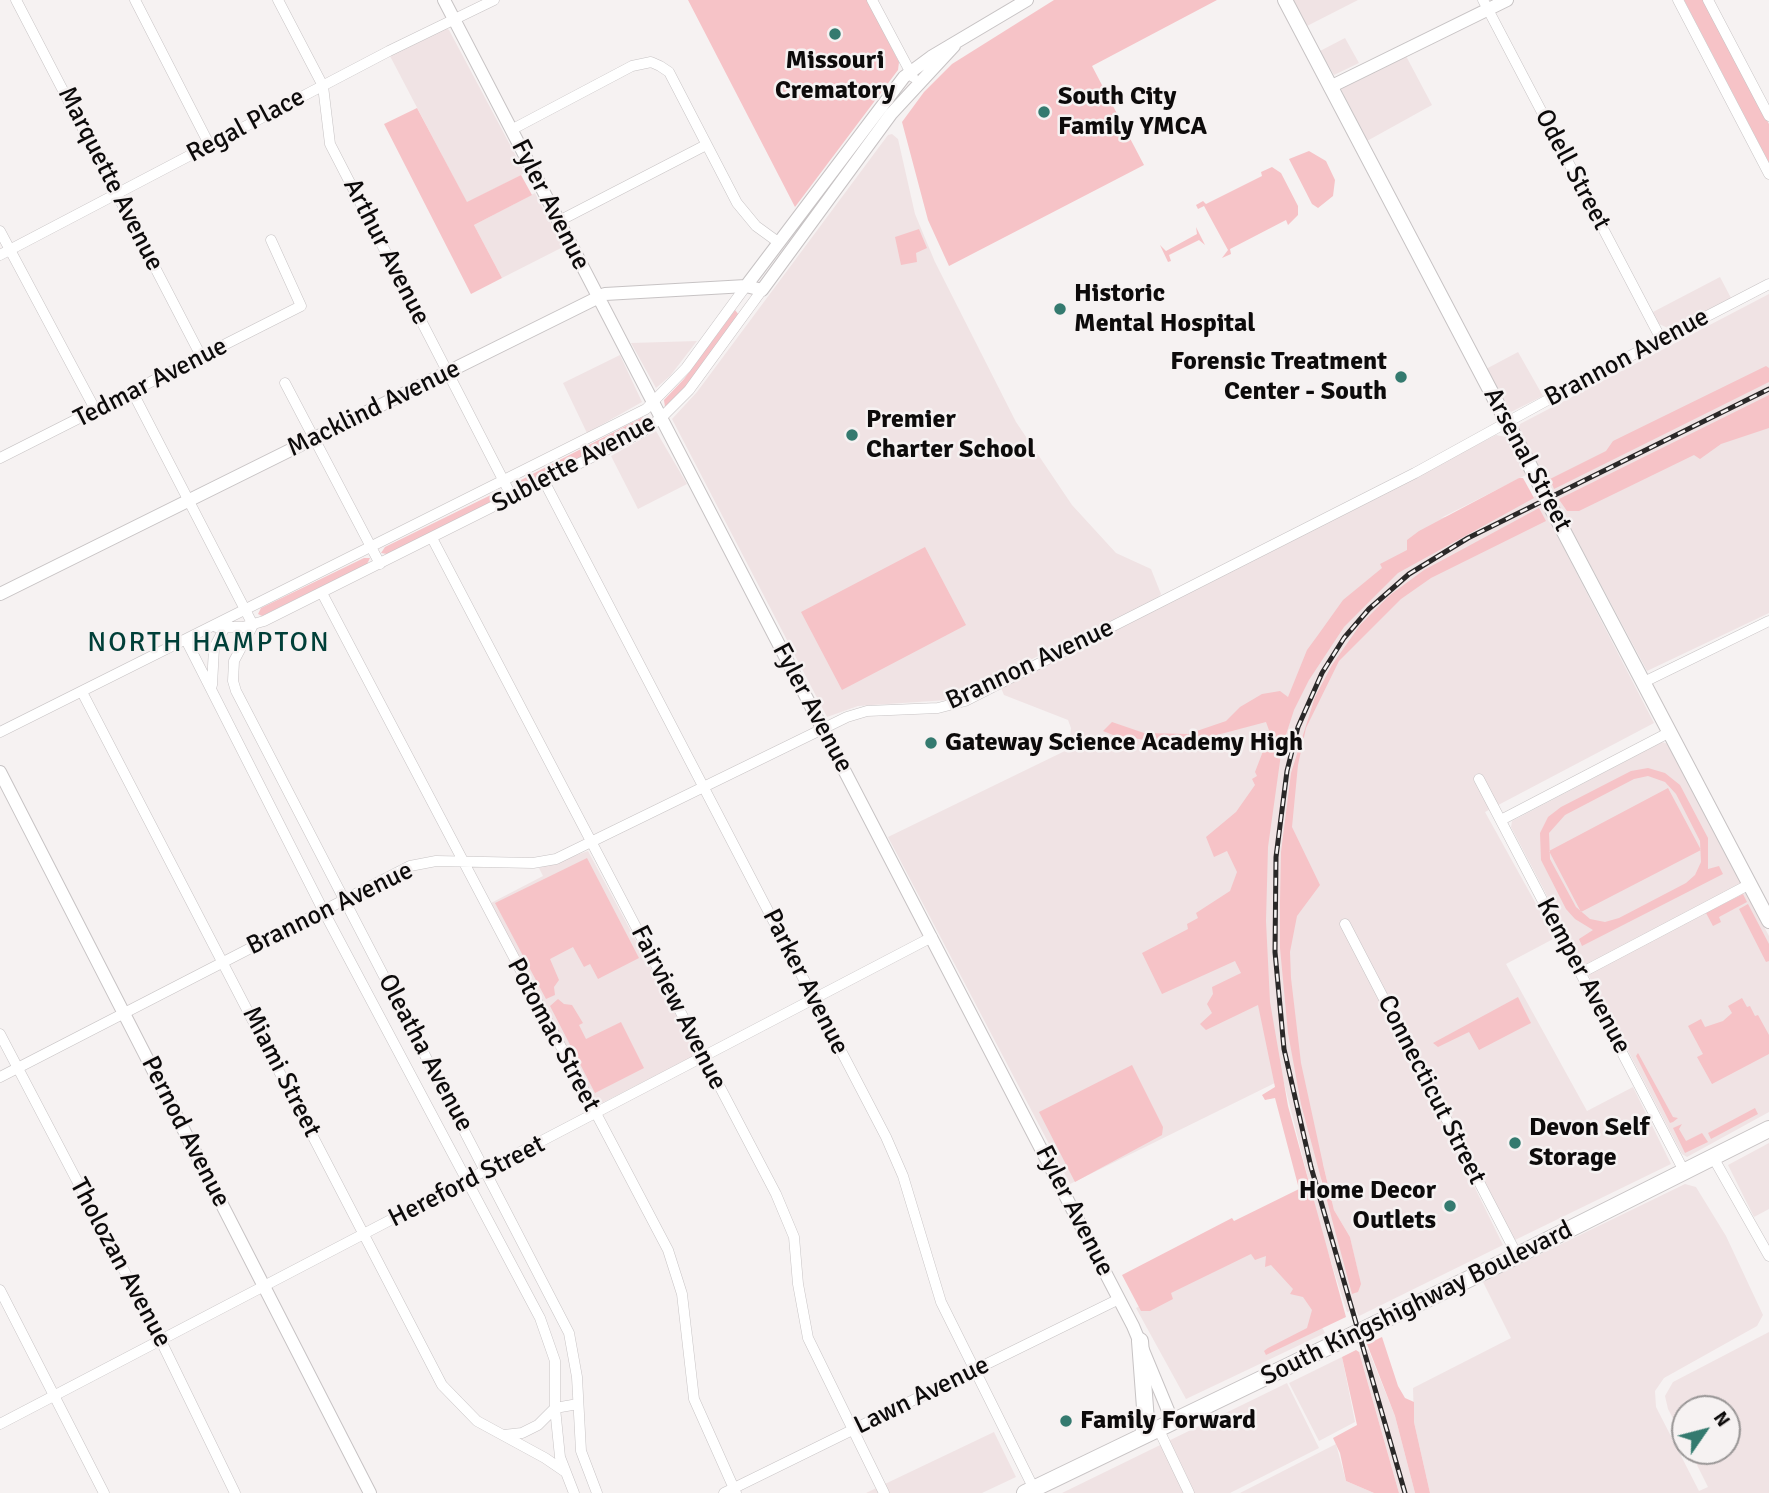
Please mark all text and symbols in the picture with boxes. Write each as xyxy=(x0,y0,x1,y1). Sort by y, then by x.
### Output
marker: Missouri Crematory xyxy=(827,26,843,42)
place label: Missouri Crematory xyxy=(775,45,895,106)
place label: South City Family YMCA xyxy=(1058,81,1207,142)
street label: Marquette Avenue xyxy=(50,82,170,276)
street label: Regal Place xyxy=(182,82,310,170)
marker: South City Family YMCA xyxy=(1036,104,1052,120)
street label: Odell Street xyxy=(1527,104,1617,236)
street label: Fyler Avenue xyxy=(504,135,596,275)
street label: Arthur Avenue xyxy=(336,174,436,330)
place label: Historic Mental Hospital xyxy=(1074,278,1255,340)
marker: Historic Mental Hospital xyxy=(1052,301,1068,317)
street label: Brannon Avenue xyxy=(1540,302,1714,414)
street label: Tedmar Avenue xyxy=(69,331,233,435)
place label: Forensic Treatment Center - South xyxy=(1170,346,1387,408)
street label: Macklind Avenue xyxy=(282,354,466,464)
marker: Forensic Treatment Center - South xyxy=(1393,369,1409,385)
street label: Arsenal Street xyxy=(1476,383,1578,537)
place label: Premier Charter School xyxy=(866,404,1035,466)
street label: Sublette Avenue xyxy=(487,408,661,520)
marker: Premier Charter School xyxy=(844,427,860,443)
street label: Brannon Avenue xyxy=(941,613,1119,717)
district label: NORTH HAMPTON xyxy=(89,627,329,661)
street label: Fyler Avenue xyxy=(765,638,859,778)
place label: Gateway Science Academy High xyxy=(945,727,1303,759)
marker: Gateway Science Academy High xyxy=(923,735,939,751)
street label: Brannon Avenue xyxy=(242,855,418,963)
street label: Kemper Avenue xyxy=(1529,893,1637,1059)
street label: Parker Avenue xyxy=(755,904,855,1060)
street label: Fairview Avenue xyxy=(623,921,733,1095)
street label: Potomac Street xyxy=(500,953,606,1117)
street label: Oleatha Avenue xyxy=(370,969,480,1137)
street label: Connecticut Street xyxy=(1370,990,1492,1190)
street label: Miami Street xyxy=(235,1001,327,1143)
street label: Pernod Avenue xyxy=(134,1051,236,1213)
place label: Devon Self Storage xyxy=(1529,1112,1649,1174)
street label: Hereford Street xyxy=(384,1129,550,1235)
marker: Devon Self Storage xyxy=(1507,1135,1523,1151)
street label: Fyler Avenue xyxy=(1028,1141,1120,1281)
street label: Tholozan Avenue xyxy=(62,1173,178,1353)
place label: Home Decor Outlets xyxy=(1299,1175,1436,1236)
marker: Home Decor Outlets xyxy=(1442,1198,1458,1214)
street label: South Kingshighway Boulevard xyxy=(1256,1215,1578,1393)
street label: Lawn Avenue xyxy=(849,1350,995,1442)
north arrow xyxy=(1671,1395,1741,1465)
place label: Family Forward xyxy=(1080,1405,1256,1437)
text: N xyxy=(1708,1407,1735,1431)
marker: Family Forward xyxy=(1058,1413,1074,1429)

